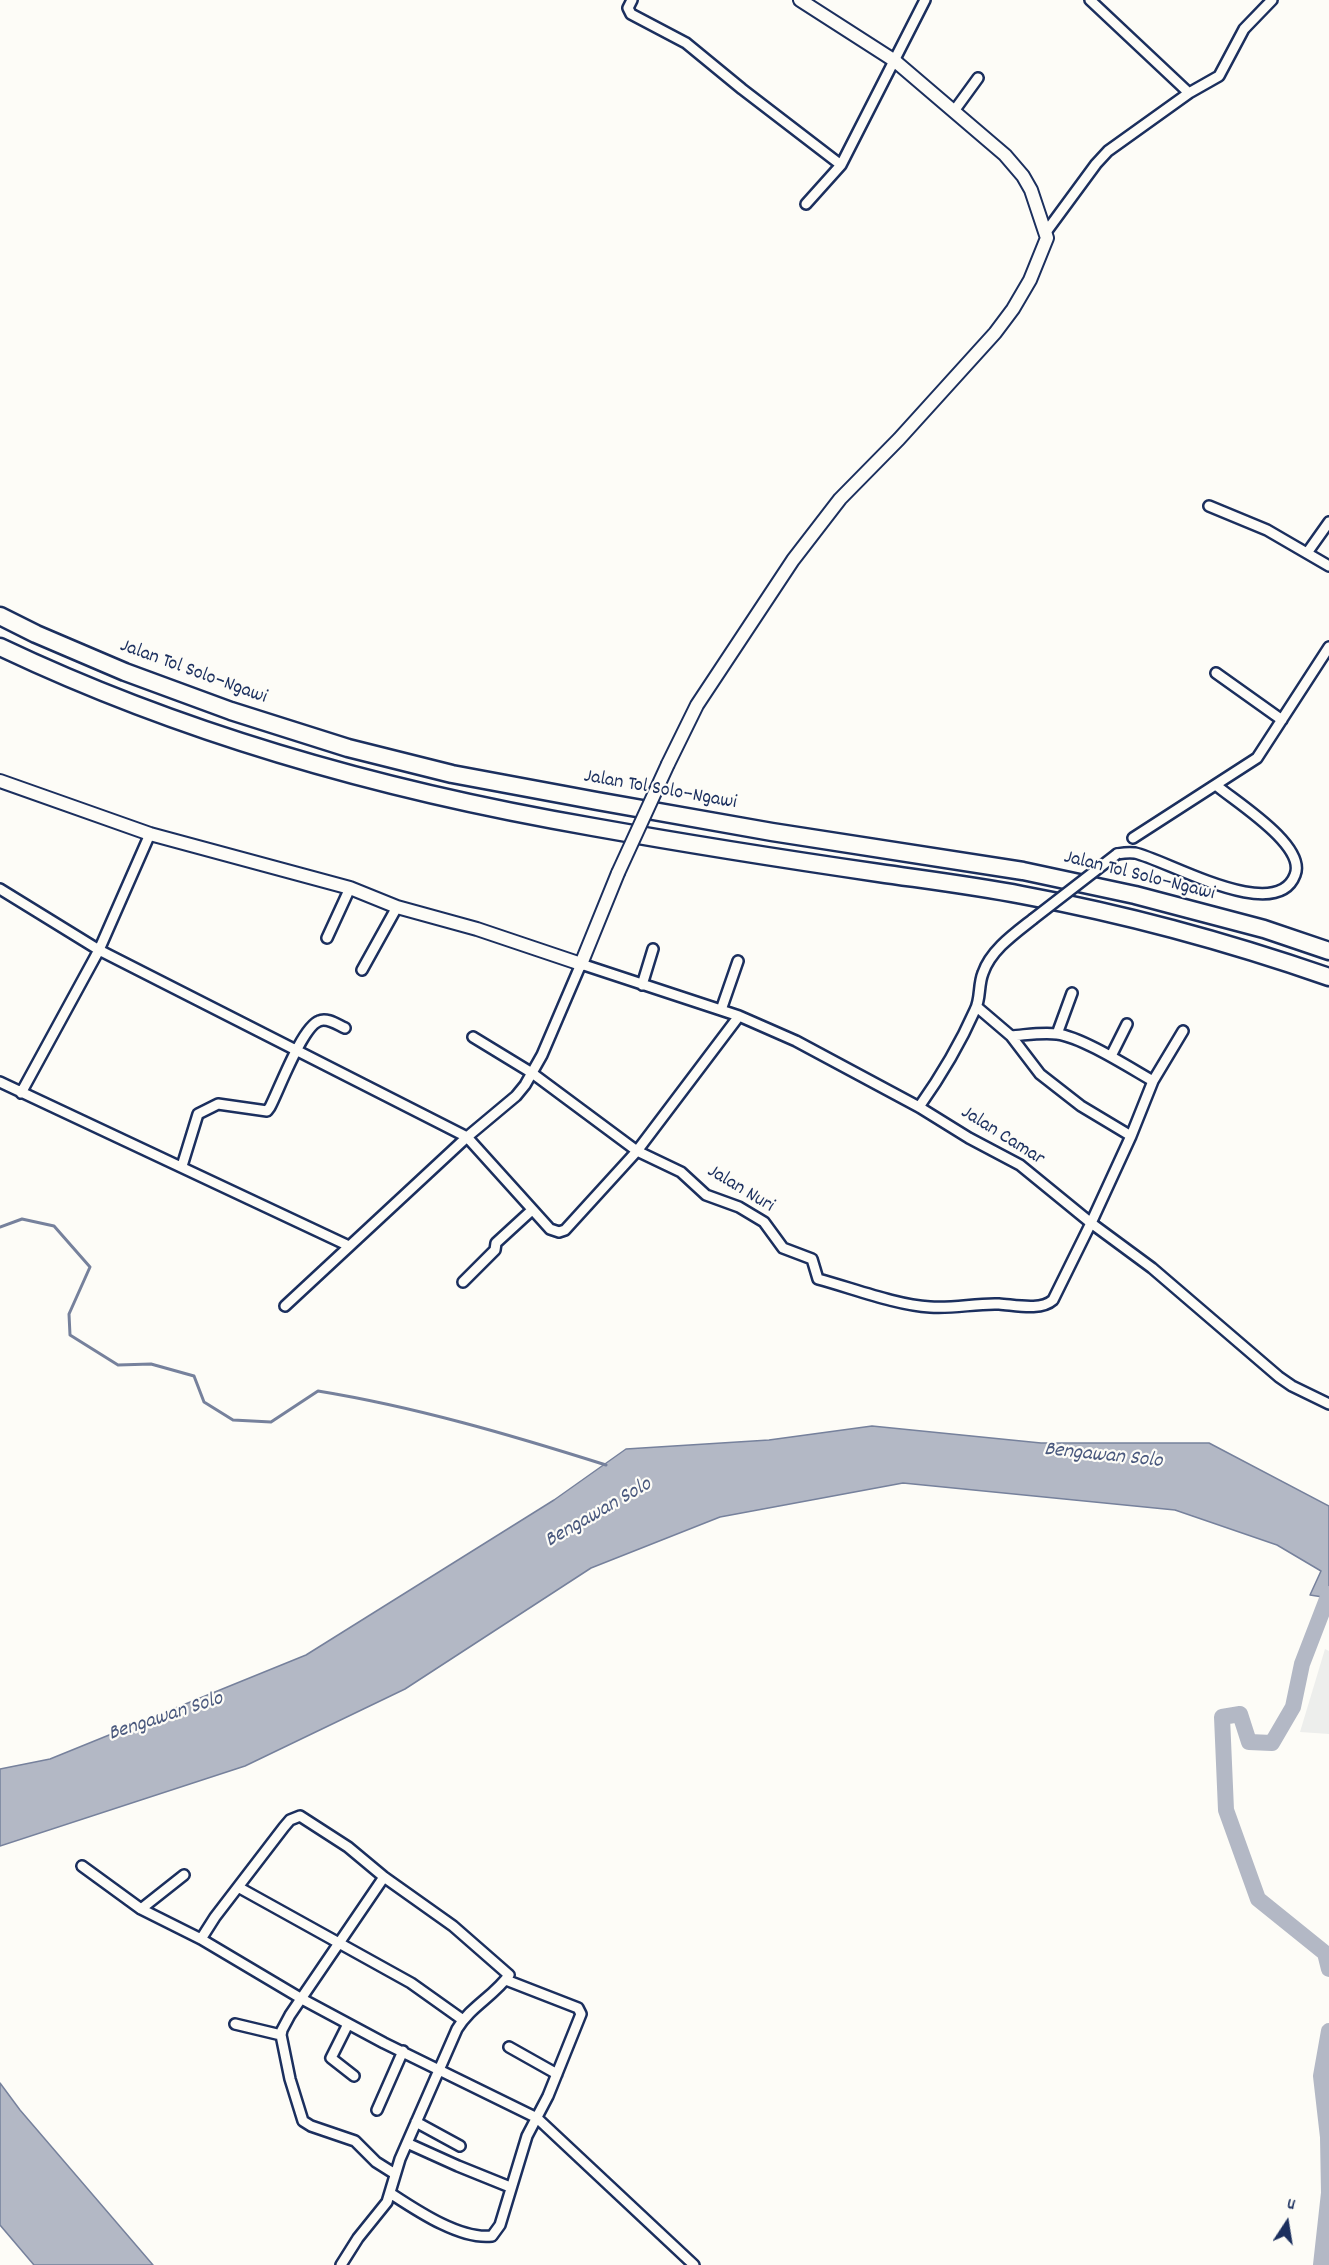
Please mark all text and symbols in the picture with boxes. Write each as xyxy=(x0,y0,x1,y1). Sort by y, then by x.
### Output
street label: Jalan Tol Solo–Ngawi xyxy=(116,635,270,711)
street label: Jalan Tol Solo–Ngawi xyxy=(582,766,738,816)
street label: Jalan Tol Solo–Ngawi xyxy=(1061,847,1217,907)
street label: Jalan Camar xyxy=(956,1102,1048,1172)
street label: Jalan Nuri xyxy=(702,1161,778,1219)
water label: Bengawan Solo xyxy=(1043,1438,1163,1476)
water label: Bengawan Solo xyxy=(541,1473,657,1555)
water label: Bengawan Solo xyxy=(106,1688,226,1748)
north arrow xyxy=(1257,2193,1317,2253)
text: U xyxy=(1285,2193,1297,2217)

